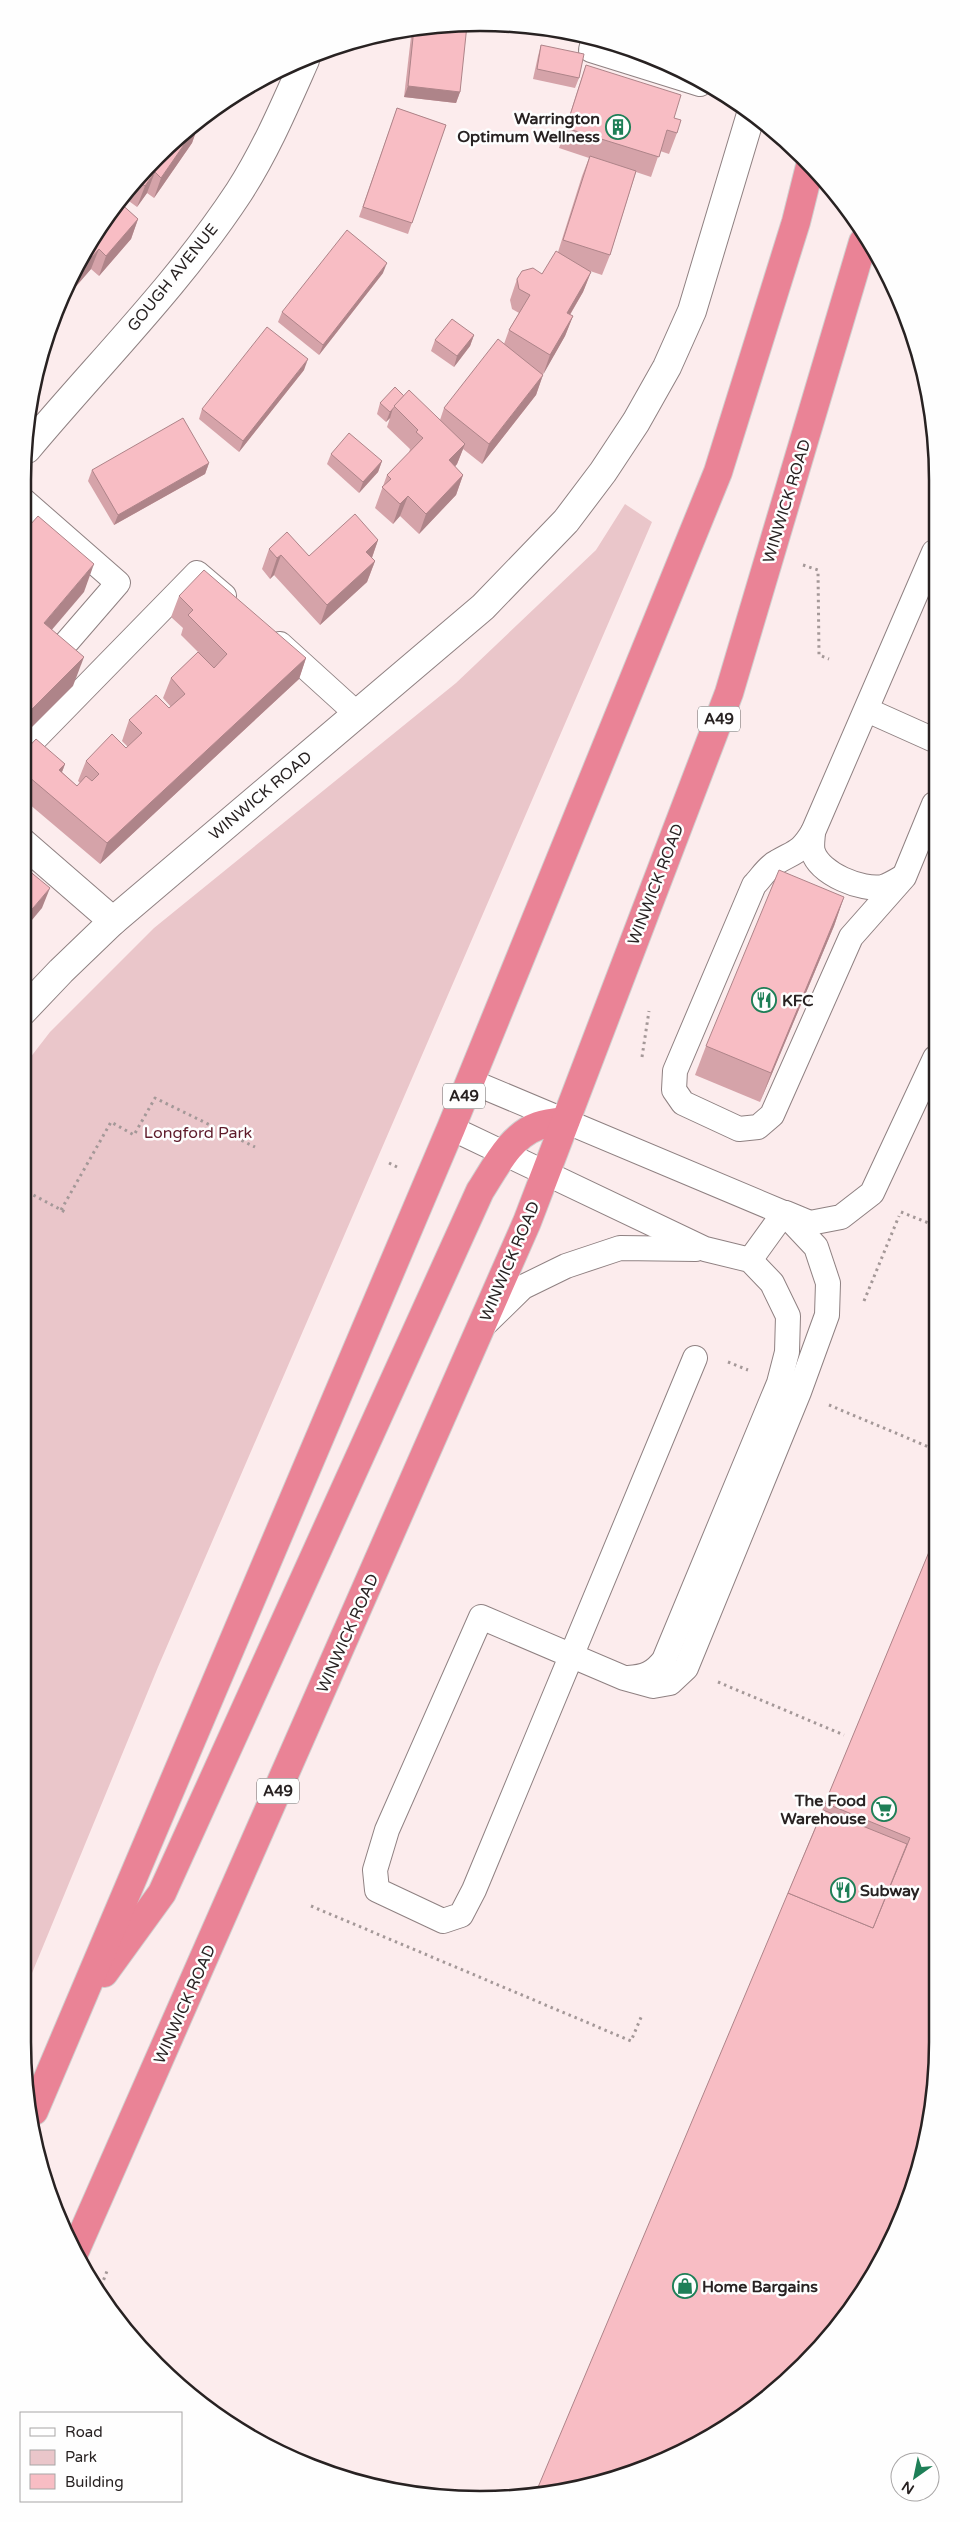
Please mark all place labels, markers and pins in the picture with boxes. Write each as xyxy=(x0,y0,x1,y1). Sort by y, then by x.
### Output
place label: Warrington Optimum Wellness xyxy=(457,109,600,147)
building icon: Warrington Optimum Wellness xyxy=(605,114,631,140)
restaurant icon: KFC xyxy=(751,987,777,1013)
place label: KFC xyxy=(782,991,813,1011)
place label: The Food Warehouse xyxy=(781,1791,866,1829)
supermarket icon: The Food Warehouse xyxy=(871,1796,897,1822)
restaurant icon: Subway xyxy=(830,1877,856,1903)
place label: Subway xyxy=(860,1881,920,1901)
shop icon: Home Bargains xyxy=(672,2273,698,2299)
place label: Home Bargains xyxy=(702,2277,818,2297)

